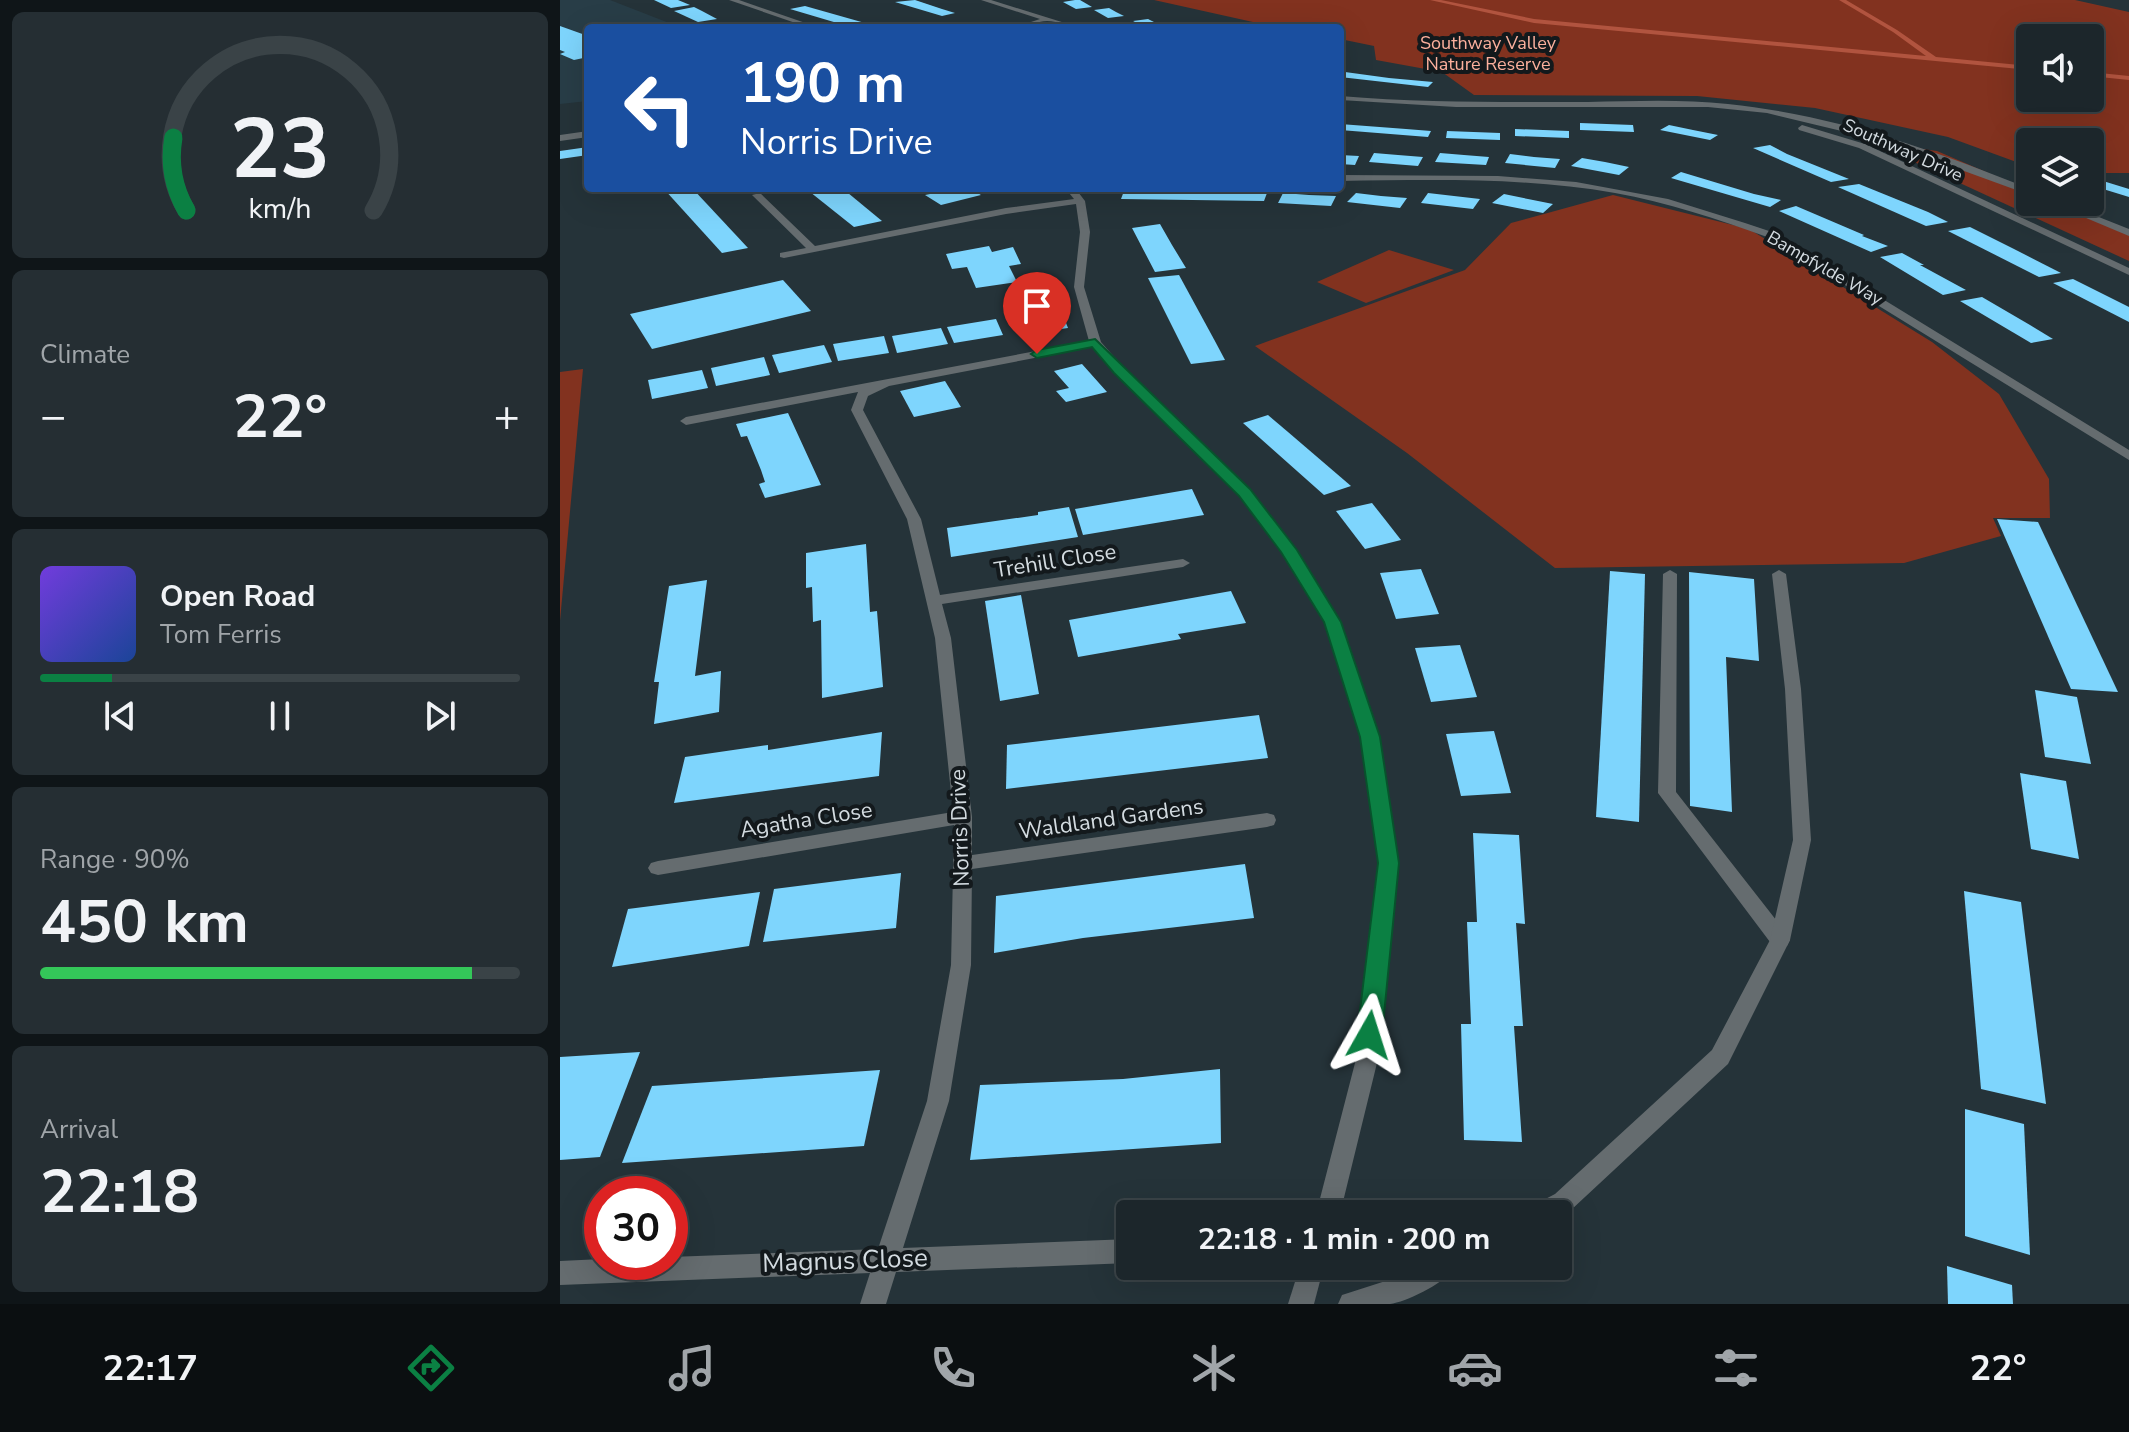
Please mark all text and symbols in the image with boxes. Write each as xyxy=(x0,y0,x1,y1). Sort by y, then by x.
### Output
map controls xyxy=(2016,24,2104,216)
button: sound xyxy=(2016,24,2104,112)
park label: Southway Valley Nature Reserve xyxy=(1420,31,1557,76)
text: 190 m xyxy=(740,45,905,122)
icon: left xyxy=(608,56,712,160)
text: 23 xyxy=(230,93,330,206)
street label: Southway Drive xyxy=(1839,113,1967,187)
text: Norris Drive xyxy=(740,118,933,167)
button: layers xyxy=(2016,128,2104,216)
text: km/h xyxy=(249,189,311,228)
street label: Bampfylde Way xyxy=(1763,225,1888,311)
pin xyxy=(1003,272,1071,354)
icon: arrive xyxy=(1015,284,1059,328)
text: Climate xyxy=(40,337,130,372)
text: 22° xyxy=(233,376,327,458)
text: − xyxy=(40,387,66,447)
text: + xyxy=(494,387,520,447)
street label: Trehill Close xyxy=(992,537,1118,585)
text: Open Road xyxy=(160,576,315,617)
text: Tom Ferris xyxy=(160,617,282,652)
icon: previous xyxy=(98,694,142,738)
icon: pause xyxy=(258,694,302,738)
icon: next xyxy=(418,694,462,738)
street label: Norris Drive xyxy=(943,769,977,887)
street label: Waldland Gardens xyxy=(1017,791,1205,847)
street label: Agatha Close xyxy=(738,795,875,845)
text: Range · 90% xyxy=(40,842,190,877)
text: 450 km xyxy=(40,881,249,963)
position arrow xyxy=(1327,993,1411,1077)
text: Arrival xyxy=(40,1112,118,1147)
text: 22:18 xyxy=(40,1151,199,1233)
speed limit sign: 30 xyxy=(584,1176,688,1280)
text: 22:18 · 1 min · 200 m xyxy=(1198,1219,1490,1260)
street label: Magnus Close xyxy=(762,1240,928,1281)
icon: directions xyxy=(403,1340,459,1396)
icon: music xyxy=(664,1340,720,1396)
icon: phone xyxy=(925,1340,981,1396)
icon: climate xyxy=(1186,1340,1242,1396)
icon: car xyxy=(1447,1340,1503,1396)
icon: filters xyxy=(1708,1340,1764,1396)
text: 22:17 xyxy=(103,1344,198,1393)
text: 22° xyxy=(1970,1344,2026,1393)

